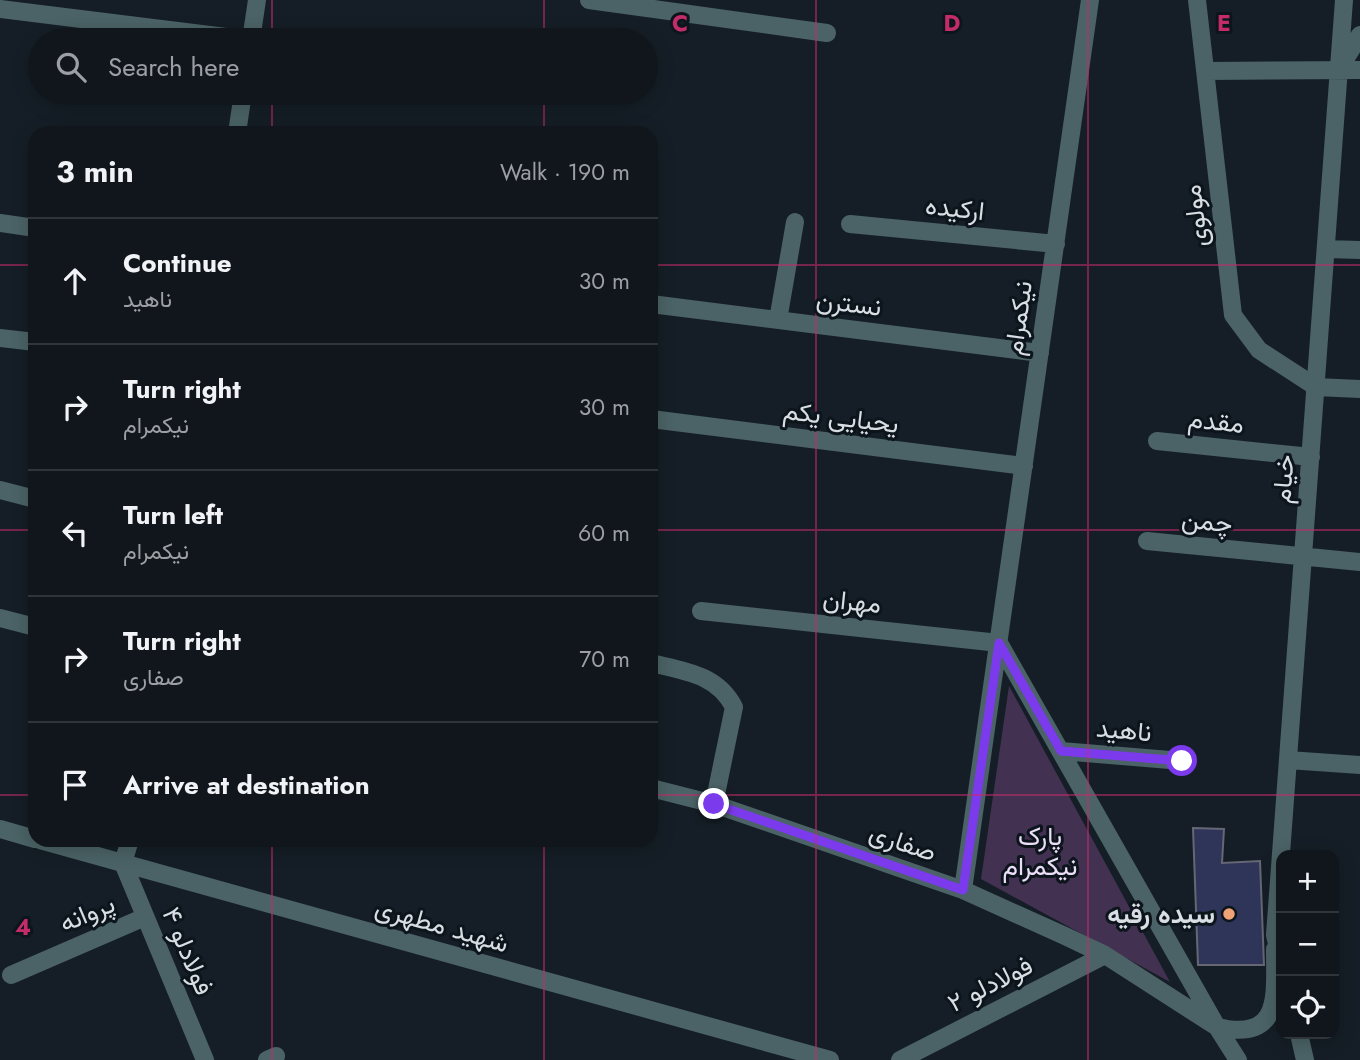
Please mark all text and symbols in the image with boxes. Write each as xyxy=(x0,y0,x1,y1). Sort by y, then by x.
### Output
text: C xyxy=(672,6,688,40)
text: D xyxy=(944,6,961,40)
text: E xyxy=(1217,6,1231,40)
search box xyxy=(28,28,658,105)
icon: search xyxy=(52,48,90,86)
text: Search here xyxy=(108,48,240,86)
text: 3 min xyxy=(56,150,134,193)
text: Walk · 190 m xyxy=(500,155,630,189)
street label: مولوی xyxy=(1172,182,1218,250)
street label: ارکیده xyxy=(923,186,987,230)
text: Continue xyxy=(123,244,232,282)
icon: ahead xyxy=(56,262,94,300)
text: 30 m xyxy=(579,264,630,298)
street label: نیکمرام xyxy=(994,278,1042,358)
street label: نسترن xyxy=(814,280,884,326)
text: ناهید xyxy=(123,282,172,316)
text: Turn right xyxy=(123,370,241,408)
icon: right xyxy=(56,388,94,426)
text: 30 m xyxy=(579,390,630,424)
street label: یحیایی یکم xyxy=(781,391,901,443)
street label: مقدم xyxy=(1186,399,1246,443)
text: نیکمرام xyxy=(123,408,189,442)
street label: خیام xyxy=(1262,453,1304,505)
text: Turn left xyxy=(123,496,223,534)
street label: چمن xyxy=(1180,499,1234,543)
icon: left xyxy=(56,514,94,552)
text: 60 m xyxy=(578,516,630,550)
text: نیکمرام xyxy=(123,534,189,568)
street label: مهران xyxy=(821,579,883,623)
text: Turn right xyxy=(123,622,241,660)
icon: right xyxy=(56,640,94,678)
text: 70 m xyxy=(579,642,630,676)
text: صفاری xyxy=(123,660,184,694)
street label: ناهید xyxy=(1095,709,1153,751)
route start xyxy=(1166,745,1197,776)
icon: arrive xyxy=(56,766,94,804)
text: Arrive at destination xyxy=(123,766,370,804)
route end xyxy=(698,788,729,819)
street label: صفاری xyxy=(864,813,942,871)
park label: پارک نیکمرام xyxy=(1003,817,1077,885)
map controls xyxy=(1276,850,1339,1039)
button: + xyxy=(1276,850,1339,913)
street label: پروانه xyxy=(53,884,121,942)
street label: شهید مطهری xyxy=(371,888,513,962)
place label: سیده رقیه xyxy=(1107,895,1215,933)
street label: فولادلو ۴ xyxy=(152,901,224,1001)
marker: سیده رقیه xyxy=(1221,906,1237,922)
text: 4 xyxy=(15,910,31,944)
button: − xyxy=(1276,913,1339,976)
street label: فولادلو ۲ xyxy=(941,946,1039,1022)
button: locate xyxy=(1276,976,1339,1039)

